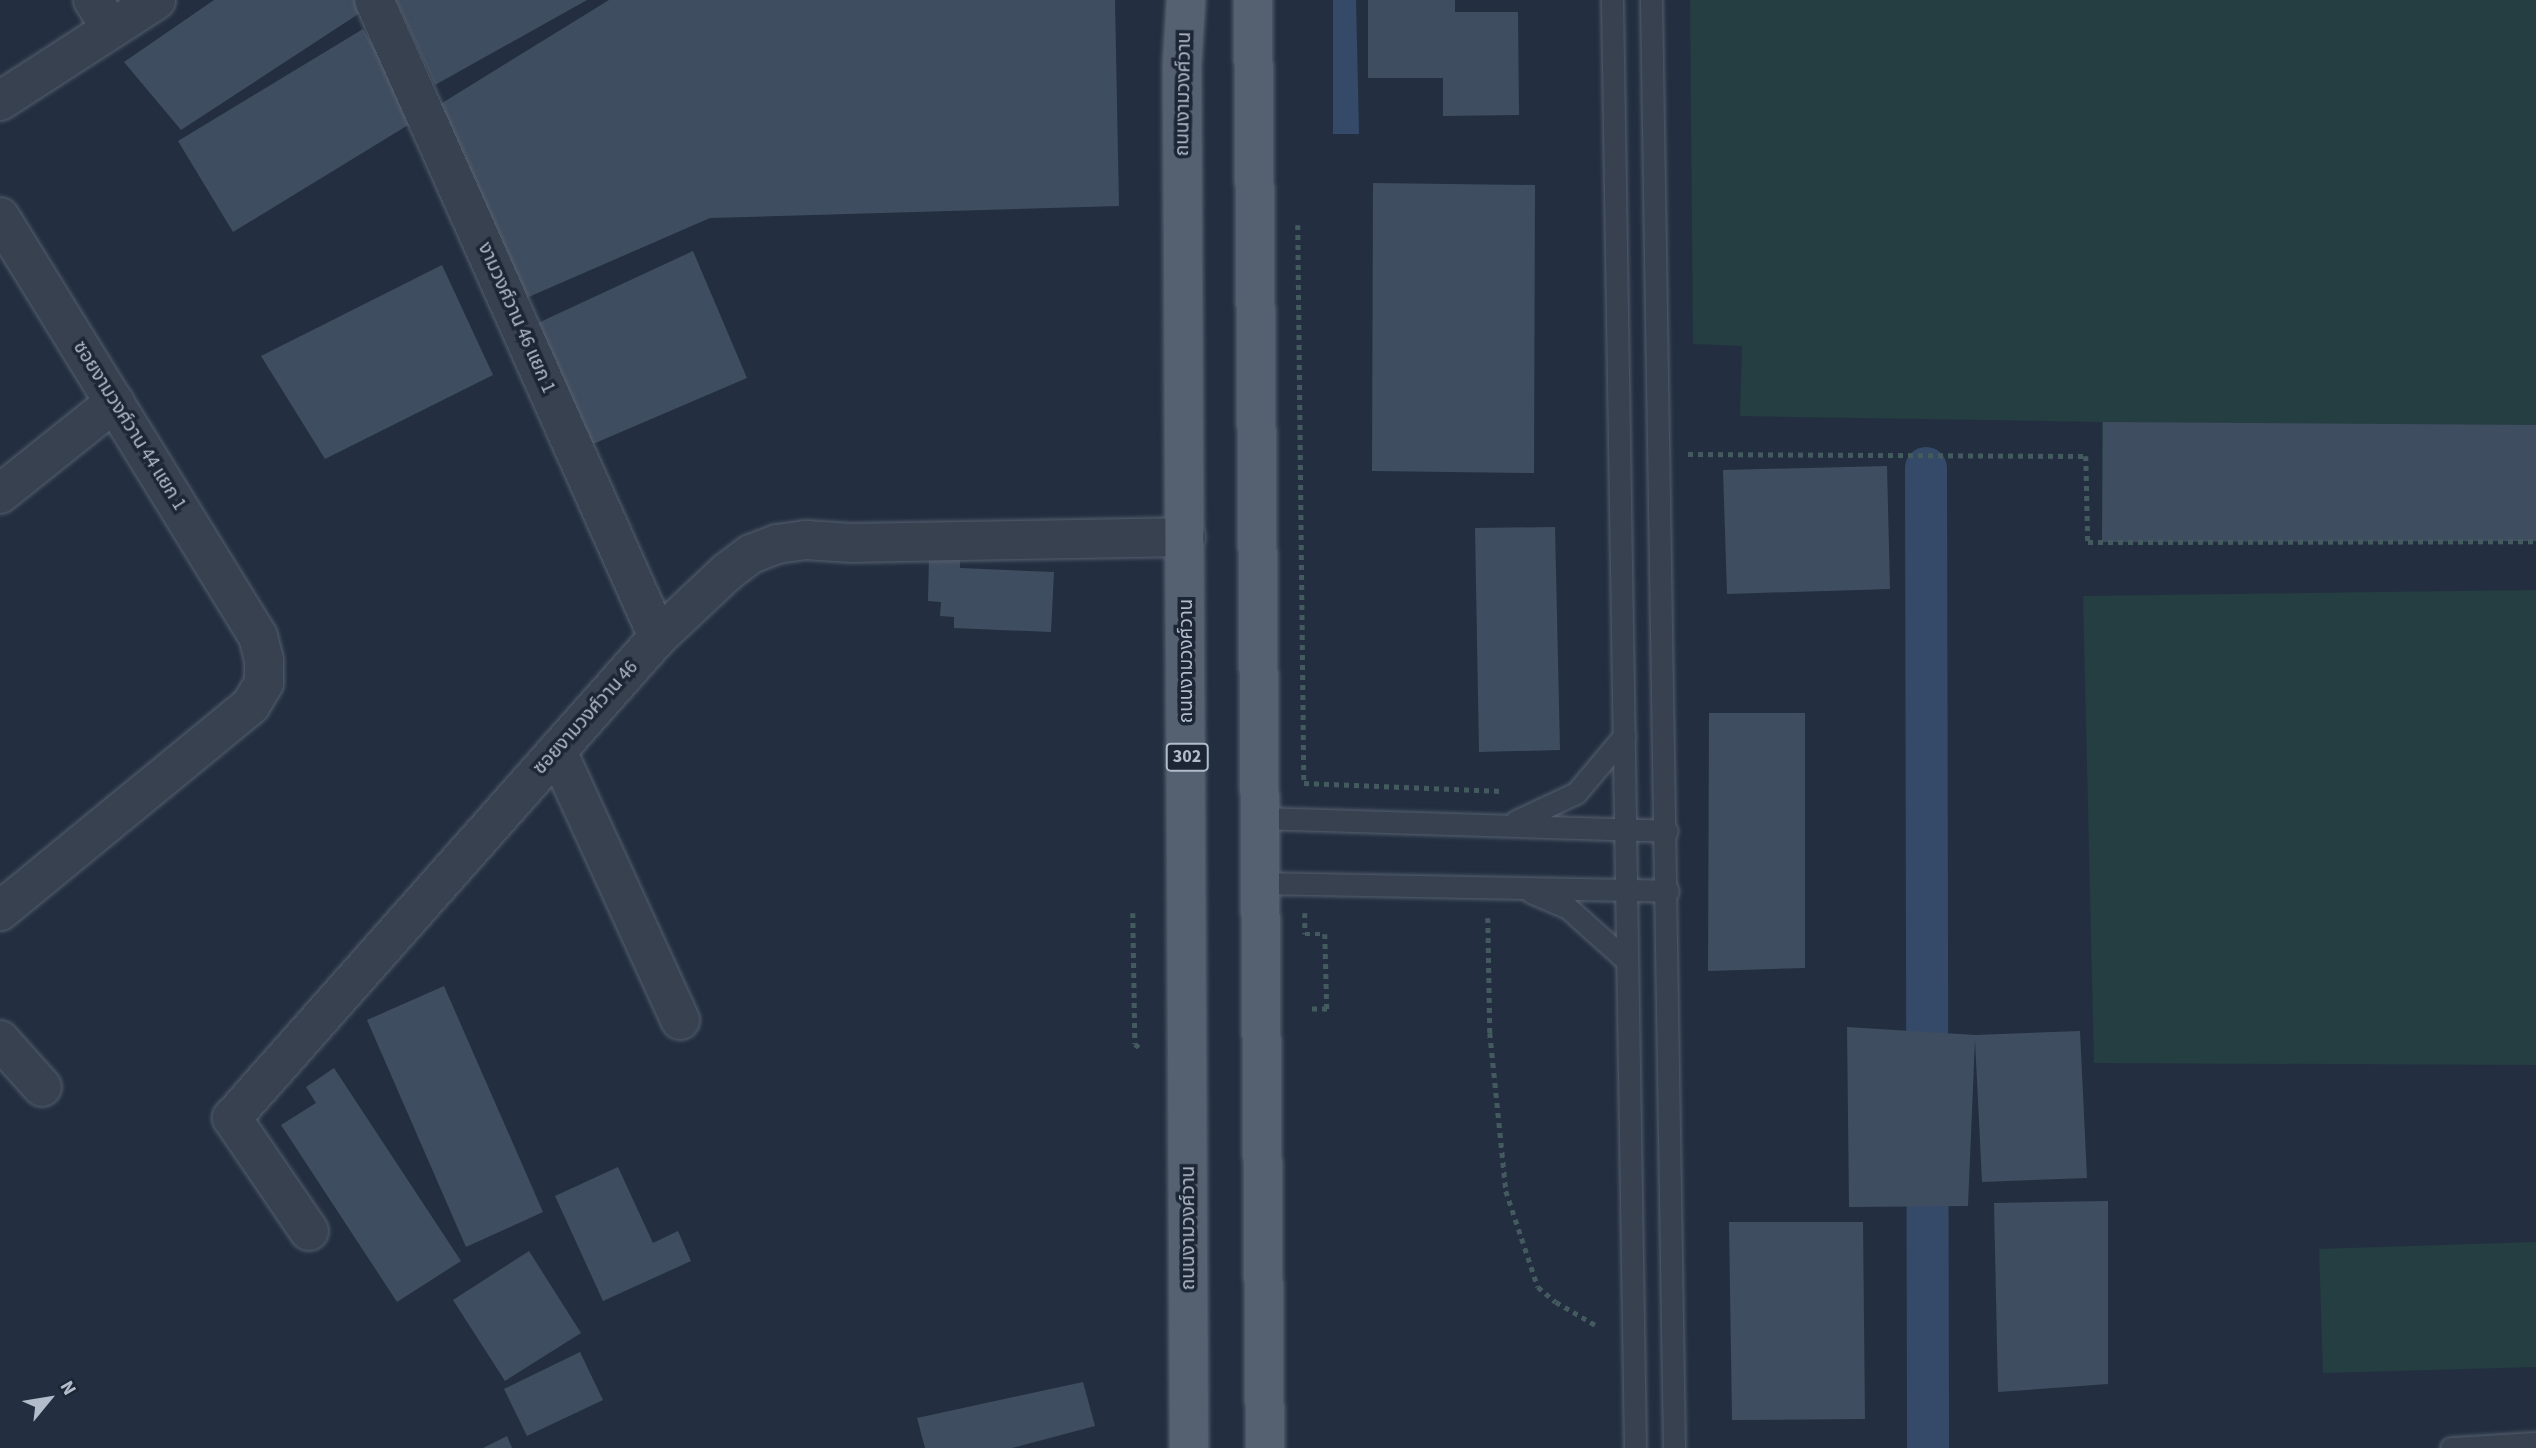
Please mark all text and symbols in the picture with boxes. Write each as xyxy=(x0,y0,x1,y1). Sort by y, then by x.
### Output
street label: ถนนงามวงศ์วาน xyxy=(1172,32,1196,156)
street label: งามวงศ์วาน 46 แยก 1 xyxy=(473,239,559,397)
street label: ซอยงามวงศ์วาน 44 แยก 1 xyxy=(68,337,190,515)
street label: ถนนงามวงศ์วาน xyxy=(1176,599,1198,723)
street label: ซอยงามวงศ์วาน 46 xyxy=(529,656,643,780)
road number: 302 xyxy=(1164,742,1210,772)
street label: ถนนงามวงศ์วาน xyxy=(1178,1166,1200,1290)
north arrow xyxy=(14,1364,84,1434)
text: N xyxy=(53,1376,82,1400)

